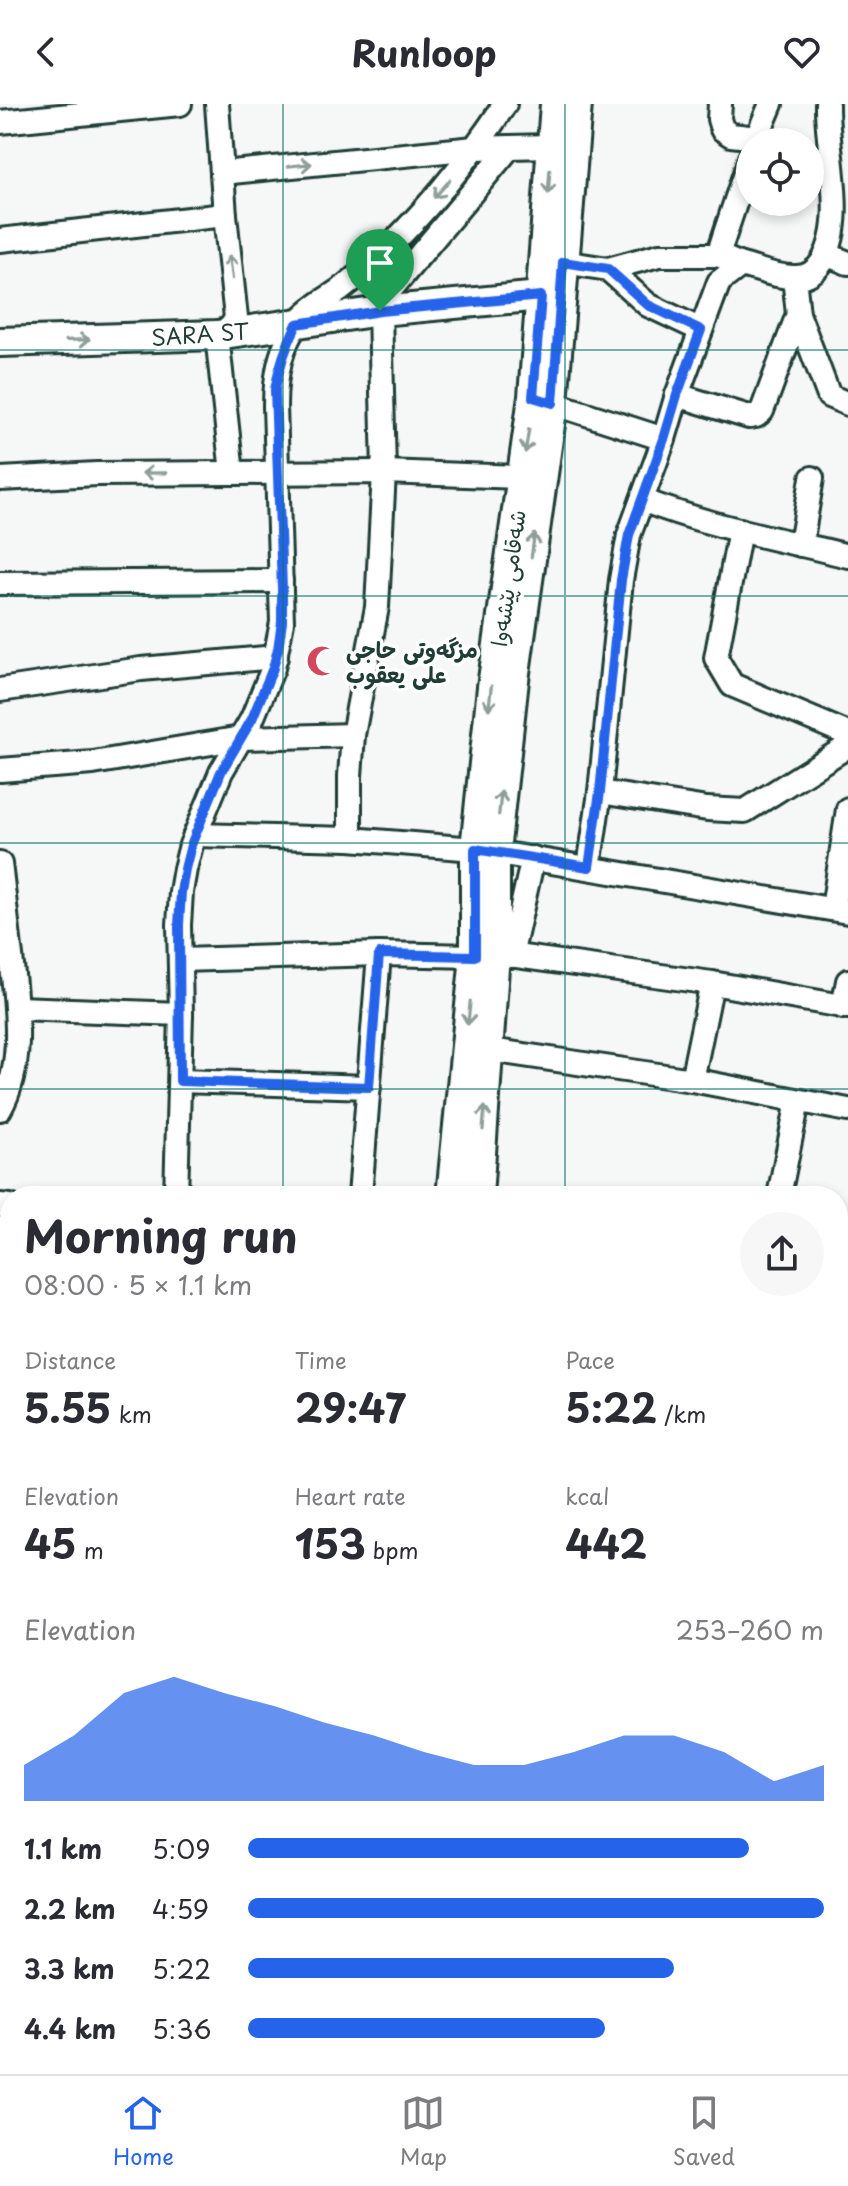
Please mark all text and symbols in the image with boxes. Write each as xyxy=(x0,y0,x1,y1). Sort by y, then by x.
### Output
text: Runloop xyxy=(351,25,497,79)
icon: back xyxy=(24,30,68,74)
icon: heart xyxy=(780,30,824,74)
map controls xyxy=(736,128,824,216)
button: locate xyxy=(736,128,824,216)
one-way arrow xyxy=(286,157,313,172)
one-way arrow xyxy=(541,168,556,195)
one-way arrow xyxy=(434,179,452,199)
pin xyxy=(346,229,414,311)
icon: arrive xyxy=(358,241,402,285)
one-way arrow xyxy=(223,254,238,281)
street label: SARA ST xyxy=(150,313,250,353)
one-way arrow xyxy=(64,332,91,347)
one-way arrow xyxy=(519,428,534,453)
one-way arrow xyxy=(141,466,168,481)
street label: شەقامی پێشەوا xyxy=(481,508,533,648)
one-way arrow xyxy=(526,533,541,558)
place label: مزگەوتی حاجی علی یعقوب xyxy=(346,632,478,690)
mosque icon: مزگەوتی حاجی علی یعقوب xyxy=(305,644,339,678)
one-way arrow xyxy=(483,684,498,711)
one-way arrow xyxy=(493,790,508,817)
one-way arrow xyxy=(462,999,477,1026)
one-way arrow xyxy=(476,1105,491,1132)
text: Morning run xyxy=(24,1202,298,1268)
button: share xyxy=(740,1212,824,1296)
text: 08:00 · 5 × 1.1 km xyxy=(24,1265,252,1304)
text: Distance xyxy=(24,1343,116,1376)
text: Time xyxy=(295,1343,347,1376)
text: Pace xyxy=(565,1343,615,1376)
text: 5.55 xyxy=(24,1376,111,1437)
text: 29:47 xyxy=(295,1376,406,1437)
text: 5:22 xyxy=(565,1376,657,1437)
text: km xyxy=(111,1397,152,1430)
text: /km xyxy=(657,1397,706,1430)
text: Elevation xyxy=(24,1479,119,1512)
text: Heart rate xyxy=(295,1479,406,1512)
text: kcal xyxy=(565,1479,609,1512)
text: 45 xyxy=(24,1512,77,1573)
text: 153 xyxy=(295,1512,366,1573)
text: 442 xyxy=(565,1512,647,1573)
text: m xyxy=(77,1533,104,1566)
text: bpm xyxy=(366,1533,419,1566)
text: Elevation xyxy=(24,1610,136,1649)
text: 253–260 m xyxy=(675,1610,824,1649)
text: 1.1 km xyxy=(24,1829,102,1868)
text: 5:09 xyxy=(152,1829,210,1868)
text: 2.2 km xyxy=(24,1889,115,1928)
text: 4:59 xyxy=(152,1889,209,1928)
text: 3.3 km xyxy=(24,1949,115,1988)
text: 5:22 xyxy=(152,1949,211,1988)
text: 4.4 km xyxy=(24,2009,116,2048)
text: 5:36 xyxy=(152,2009,212,2048)
tab: Home xyxy=(113,2091,174,2172)
tab: Map xyxy=(400,2091,447,2172)
tab: Saved xyxy=(673,2091,735,2172)

